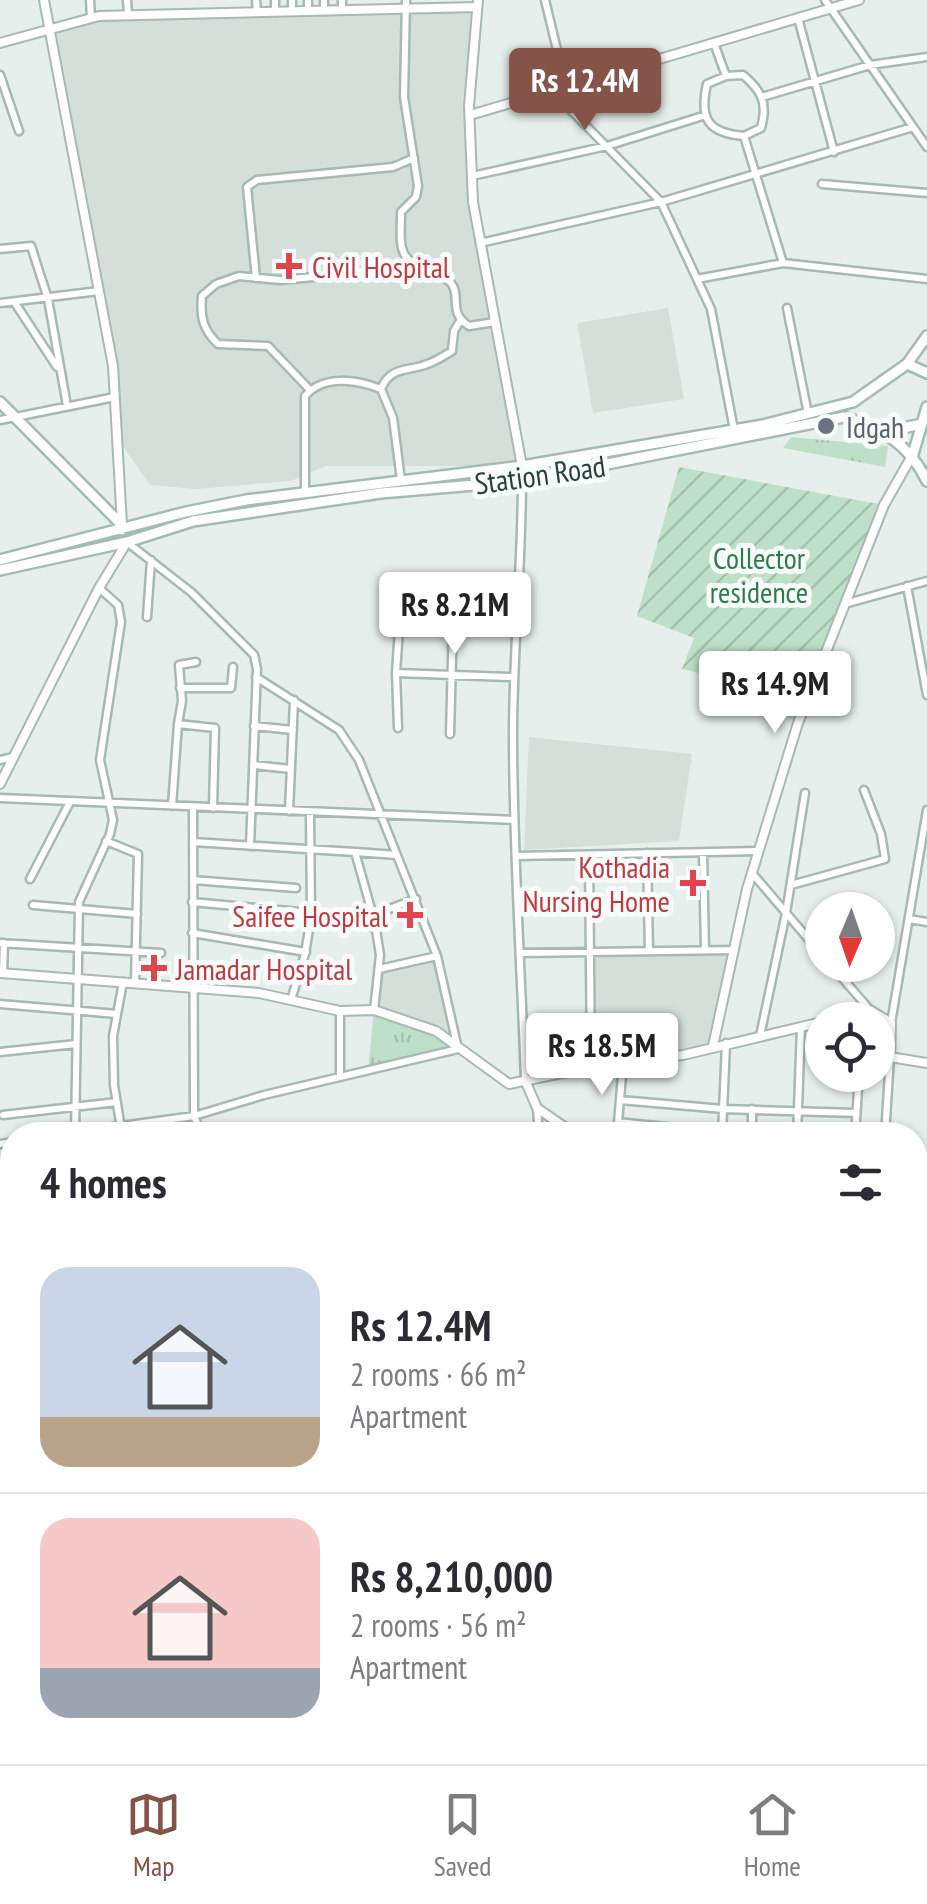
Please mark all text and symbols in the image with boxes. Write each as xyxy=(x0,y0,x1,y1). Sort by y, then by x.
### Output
pin: Rs 12.4M xyxy=(482,48,688,133)
text: Rs 12.4M xyxy=(531,59,639,101)
place label: Civil Hospital xyxy=(312,247,450,286)
marker: Civil Hospital xyxy=(276,253,302,279)
place label: Idgah xyxy=(846,407,904,446)
marker: Idgah xyxy=(815,415,837,437)
street label: Station Road xyxy=(472,446,608,502)
park label: Collector residence xyxy=(710,538,808,611)
pin: Rs 8.21M xyxy=(352,572,558,657)
text: Rs 8.21M xyxy=(401,583,509,625)
pin: Rs 14.9M xyxy=(672,651,878,736)
text: Rs 14.9M xyxy=(721,662,829,704)
place label: Kothadia Nursing Home xyxy=(523,847,670,920)
marker: Kothadia Nursing Home xyxy=(680,870,706,896)
north arrow xyxy=(805,892,895,982)
map controls xyxy=(805,892,895,1092)
place label: Saifee Hospital xyxy=(232,896,388,935)
marker: Saifee Hospital xyxy=(397,902,423,928)
place label: Jamadar Hospital xyxy=(175,949,352,988)
marker: Jamadar Hospital xyxy=(141,955,167,981)
button: locate xyxy=(805,1002,895,1092)
pin: Rs 18.5M xyxy=(499,1013,705,1098)
text: Rs 18.5M xyxy=(548,1024,656,1066)
text: 4 homes xyxy=(40,1155,167,1210)
icon: filters xyxy=(833,1155,888,1210)
text: Rs 12.4M xyxy=(350,1298,491,1353)
icon: home xyxy=(120,1307,240,1427)
text: 2 rooms · 66 m² xyxy=(350,1353,527,1395)
text: Apartment xyxy=(350,1395,467,1437)
text: Rs 8,210,000 xyxy=(350,1549,553,1604)
icon: home xyxy=(120,1558,240,1678)
text: 2 rooms · 56 m² xyxy=(350,1604,527,1646)
text: Apartment xyxy=(350,1646,467,1688)
tab: Map xyxy=(126,1787,181,1884)
tab: Saved xyxy=(434,1787,491,1884)
tab: Home xyxy=(744,1787,801,1884)

